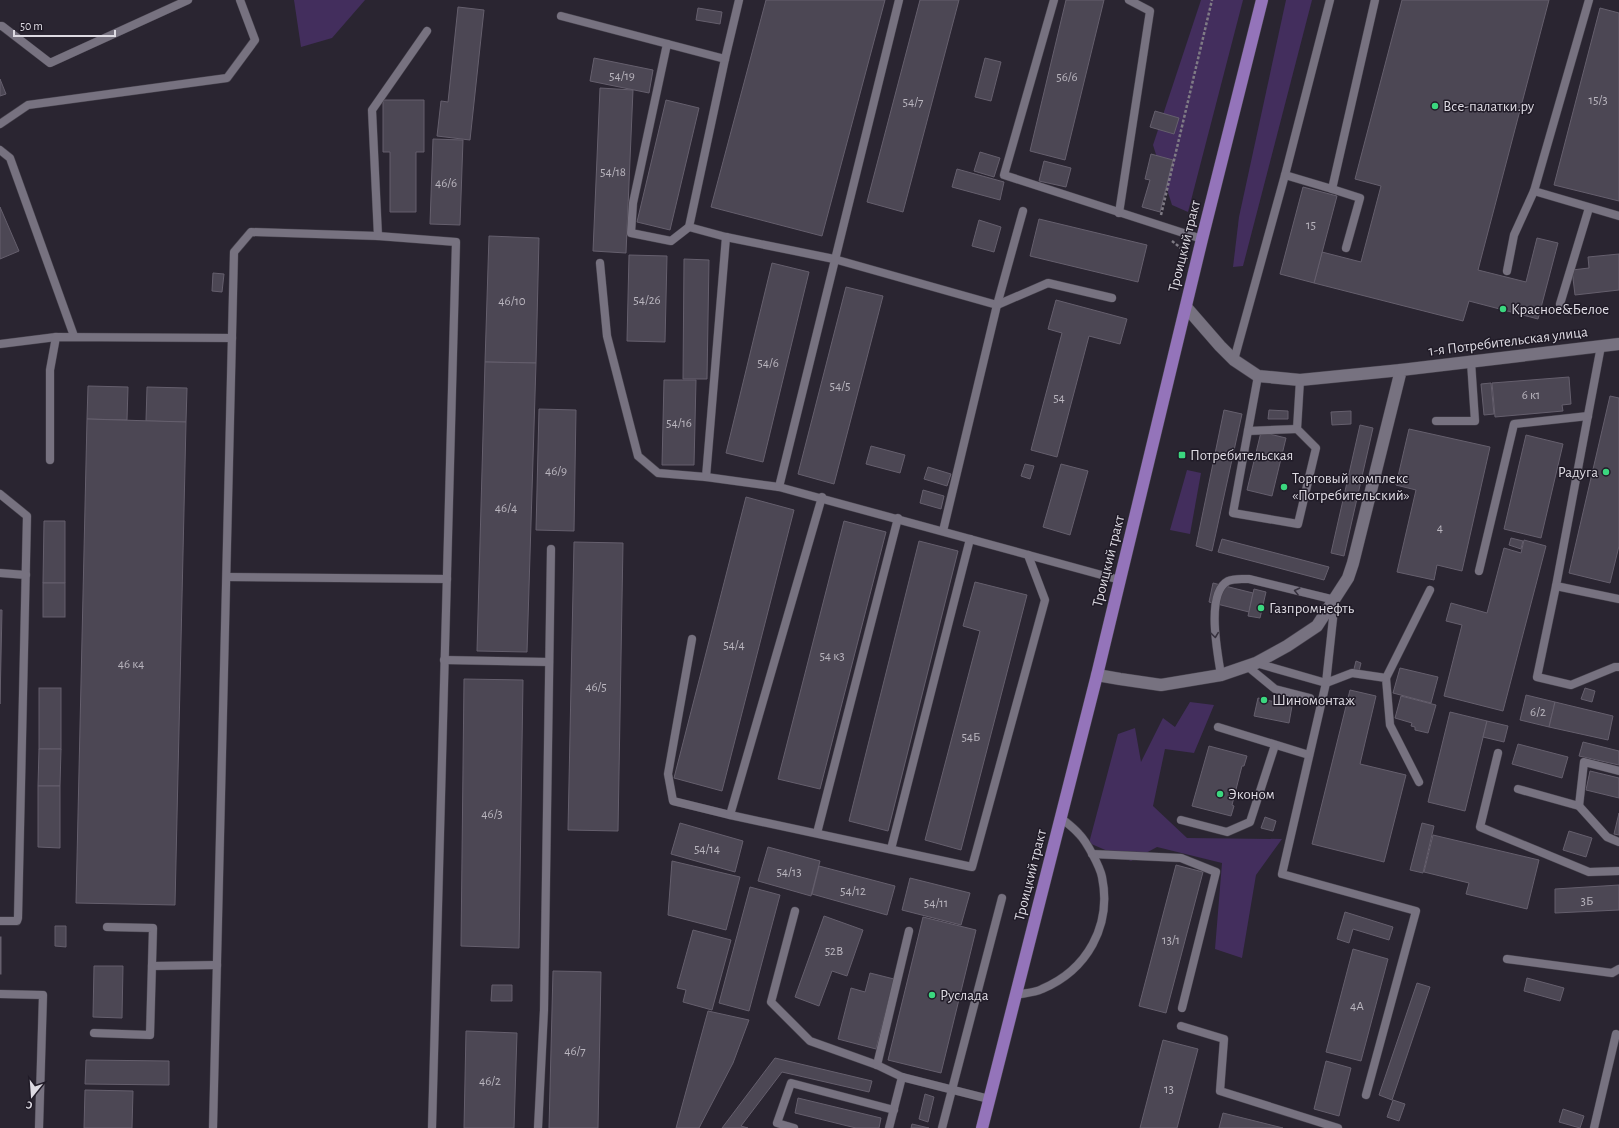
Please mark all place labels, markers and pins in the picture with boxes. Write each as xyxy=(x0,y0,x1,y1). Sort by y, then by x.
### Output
place label: Все-палатки.ру xyxy=(1443,99,1535,114)
marker: Все-палатки.ру xyxy=(1430,101,1440,111)
place label: Красное&Белое xyxy=(1511,302,1609,317)
marker: Красное&Белое xyxy=(1498,304,1508,314)
place label: Потребительская xyxy=(1190,448,1293,463)
marker: Потребительская xyxy=(1177,450,1187,460)
place label: Радуга xyxy=(1558,465,1598,480)
marker: Радуга xyxy=(1601,467,1611,477)
place label: Торговый комплекс «Потребительский» xyxy=(1292,471,1410,503)
marker: Торговый комплекс «Потребительский» xyxy=(1279,482,1289,492)
place label: Газпромнефть xyxy=(1269,601,1355,616)
marker: Газпромнефть xyxy=(1256,603,1266,613)
place label: Шиномонтаж xyxy=(1272,693,1355,708)
marker: Шиномонтаж xyxy=(1259,695,1269,705)
place label: Эконом xyxy=(1228,787,1275,802)
marker: Эконом xyxy=(1215,789,1225,799)
place label: Руслада xyxy=(940,988,989,1003)
marker: Руслада xyxy=(927,990,937,1000)

